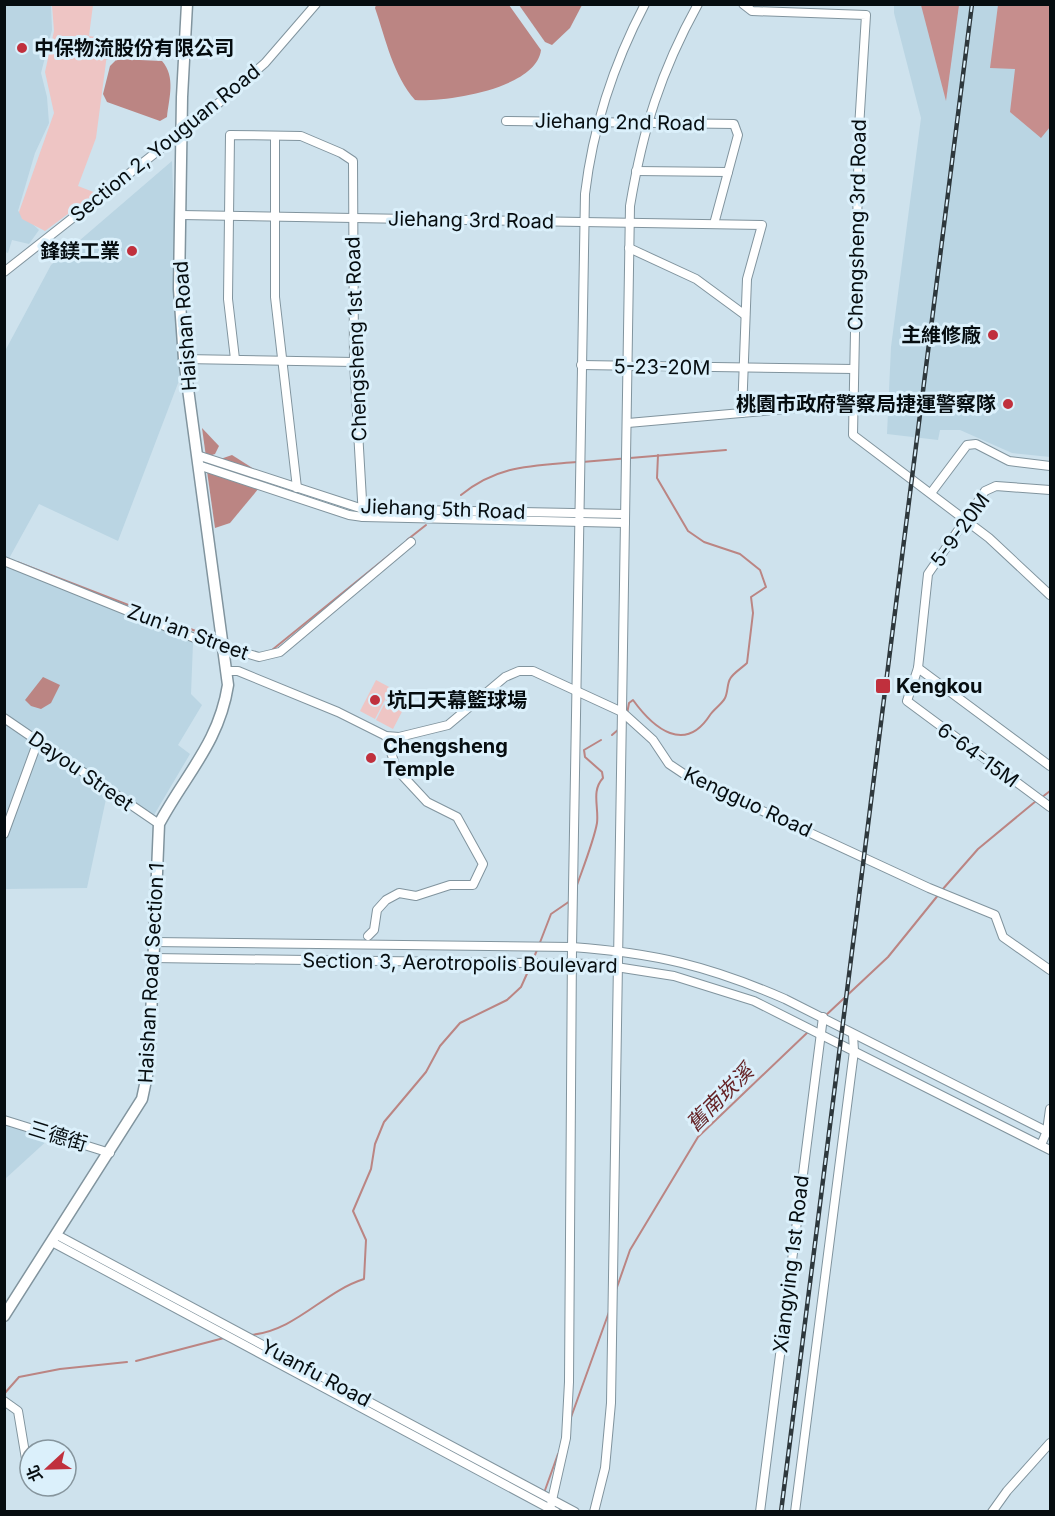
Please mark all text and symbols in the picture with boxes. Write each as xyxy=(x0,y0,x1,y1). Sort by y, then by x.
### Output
place label: 中保物流股份有限公司 xyxy=(34,36,234,60)
marker: 中保物流股份有限公司 xyxy=(15,41,29,55)
street label: Section 2, Youguan Road xyxy=(65,59,265,227)
street label: Jiehang 2nd Road xyxy=(534,109,706,135)
street label: Chengsheng 3rd Road xyxy=(843,119,871,331)
street label: Jiehang 3rd Road xyxy=(388,207,554,233)
street label: Chengsheng 1st Road xyxy=(340,236,372,442)
place label: 鋒鎂工業 xyxy=(40,239,120,263)
marker: 鋒鎂工業 xyxy=(125,244,139,258)
street label: Haishan Road xyxy=(168,260,202,392)
place label: 主維修廠 xyxy=(901,323,981,347)
marker: 主維修廠 xyxy=(986,328,1000,342)
street label: 5-23-20M xyxy=(613,354,711,380)
place label: 桃園市政府警察局捷運警察隊 xyxy=(736,392,996,416)
marker: 桃園市政府警察局捷運警察隊 xyxy=(1001,397,1015,411)
street label: 5-9-20M xyxy=(925,488,995,572)
street label: Jiehang 5th Road xyxy=(360,494,526,524)
street label: Zun'an Street xyxy=(124,599,252,665)
place label: Kengkou xyxy=(896,674,982,698)
marker: Kengkou xyxy=(874,677,892,695)
place label: 坑口天幕籃球場 xyxy=(387,688,527,712)
marker: 坑口天幕籃球場 xyxy=(368,693,382,707)
street label: 6-64-15M xyxy=(933,718,1023,792)
street label: Dayou Street xyxy=(24,726,138,816)
place label: Chengsheng Temple xyxy=(383,734,508,781)
marker: Chengsheng Temple xyxy=(364,751,378,765)
street label: Kengguo Road xyxy=(680,762,816,842)
street label: Haishan Road Section 1 xyxy=(133,862,169,1084)
street label: Section 3, Aerotropolis Boulevard xyxy=(302,948,618,978)
water label: 舊南崁溪 xyxy=(681,1057,760,1136)
street label: 三德街 xyxy=(26,1116,90,1156)
street label: Xiangying 1st Road xyxy=(768,1174,814,1354)
street label: Yuanfu Road xyxy=(257,1334,375,1412)
north arrow xyxy=(18,1438,78,1498)
text: 北 xyxy=(22,1462,46,1485)

